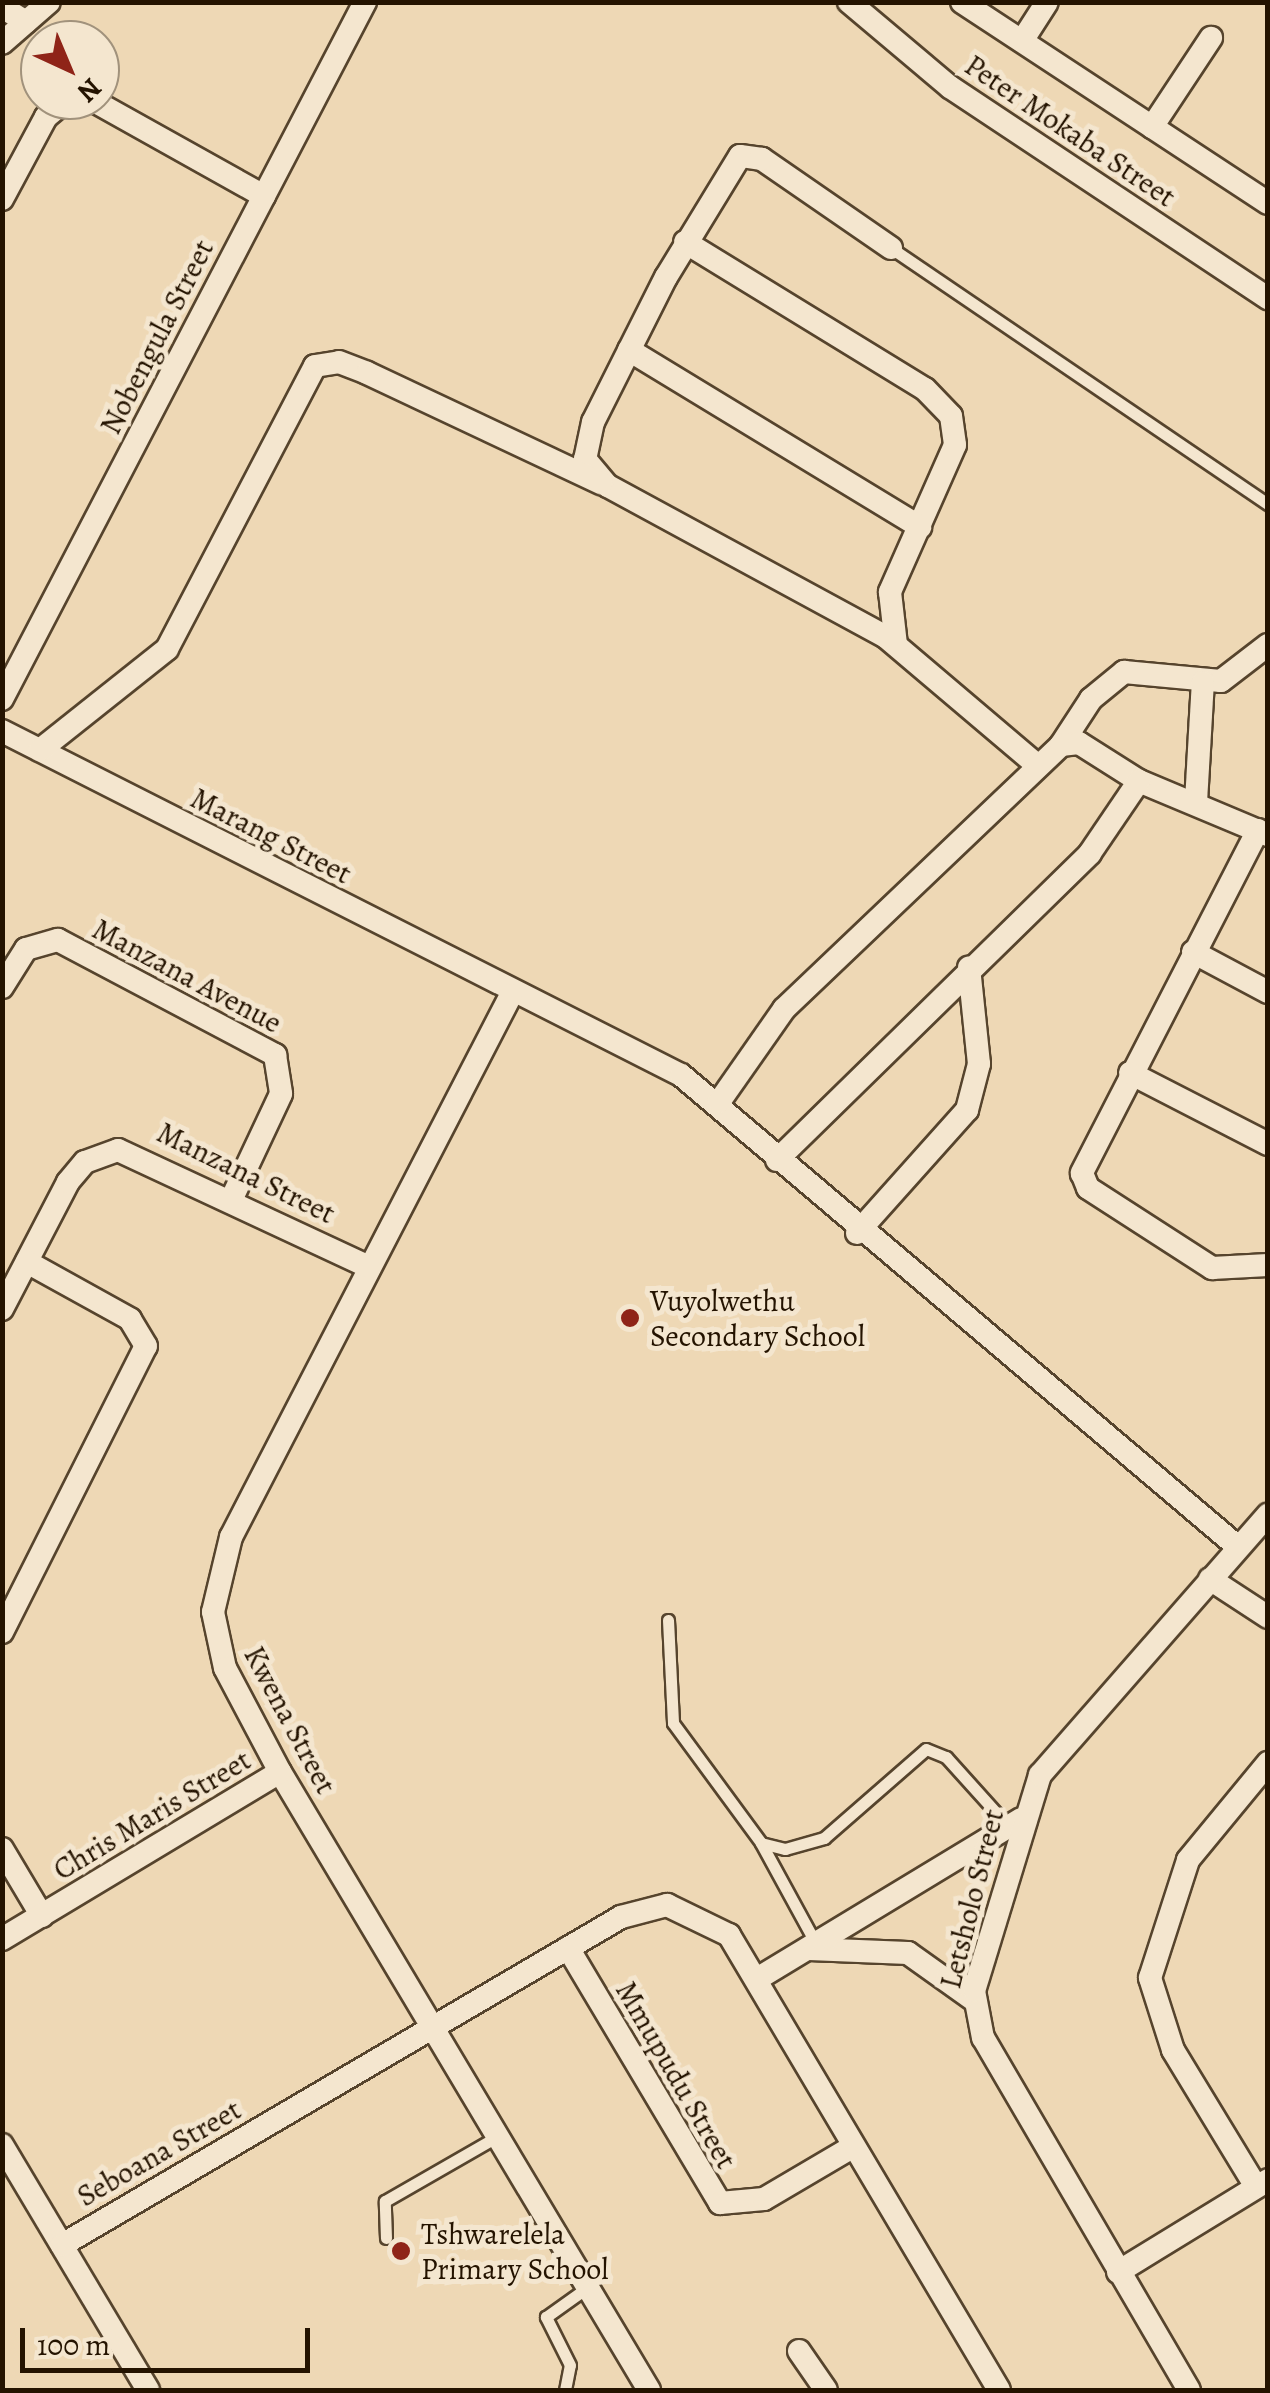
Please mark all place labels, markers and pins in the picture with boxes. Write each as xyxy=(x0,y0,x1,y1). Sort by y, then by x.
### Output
place label: Vuyolwethu Secondary School xyxy=(650,1283,865,1354)
marker: Vuyolwethu Secondary School xyxy=(619,1307,641,1329)
place label: Tshwarelela Primary School xyxy=(421,2216,609,2286)
marker: Tshwarelela Primary School xyxy=(390,2240,412,2262)

